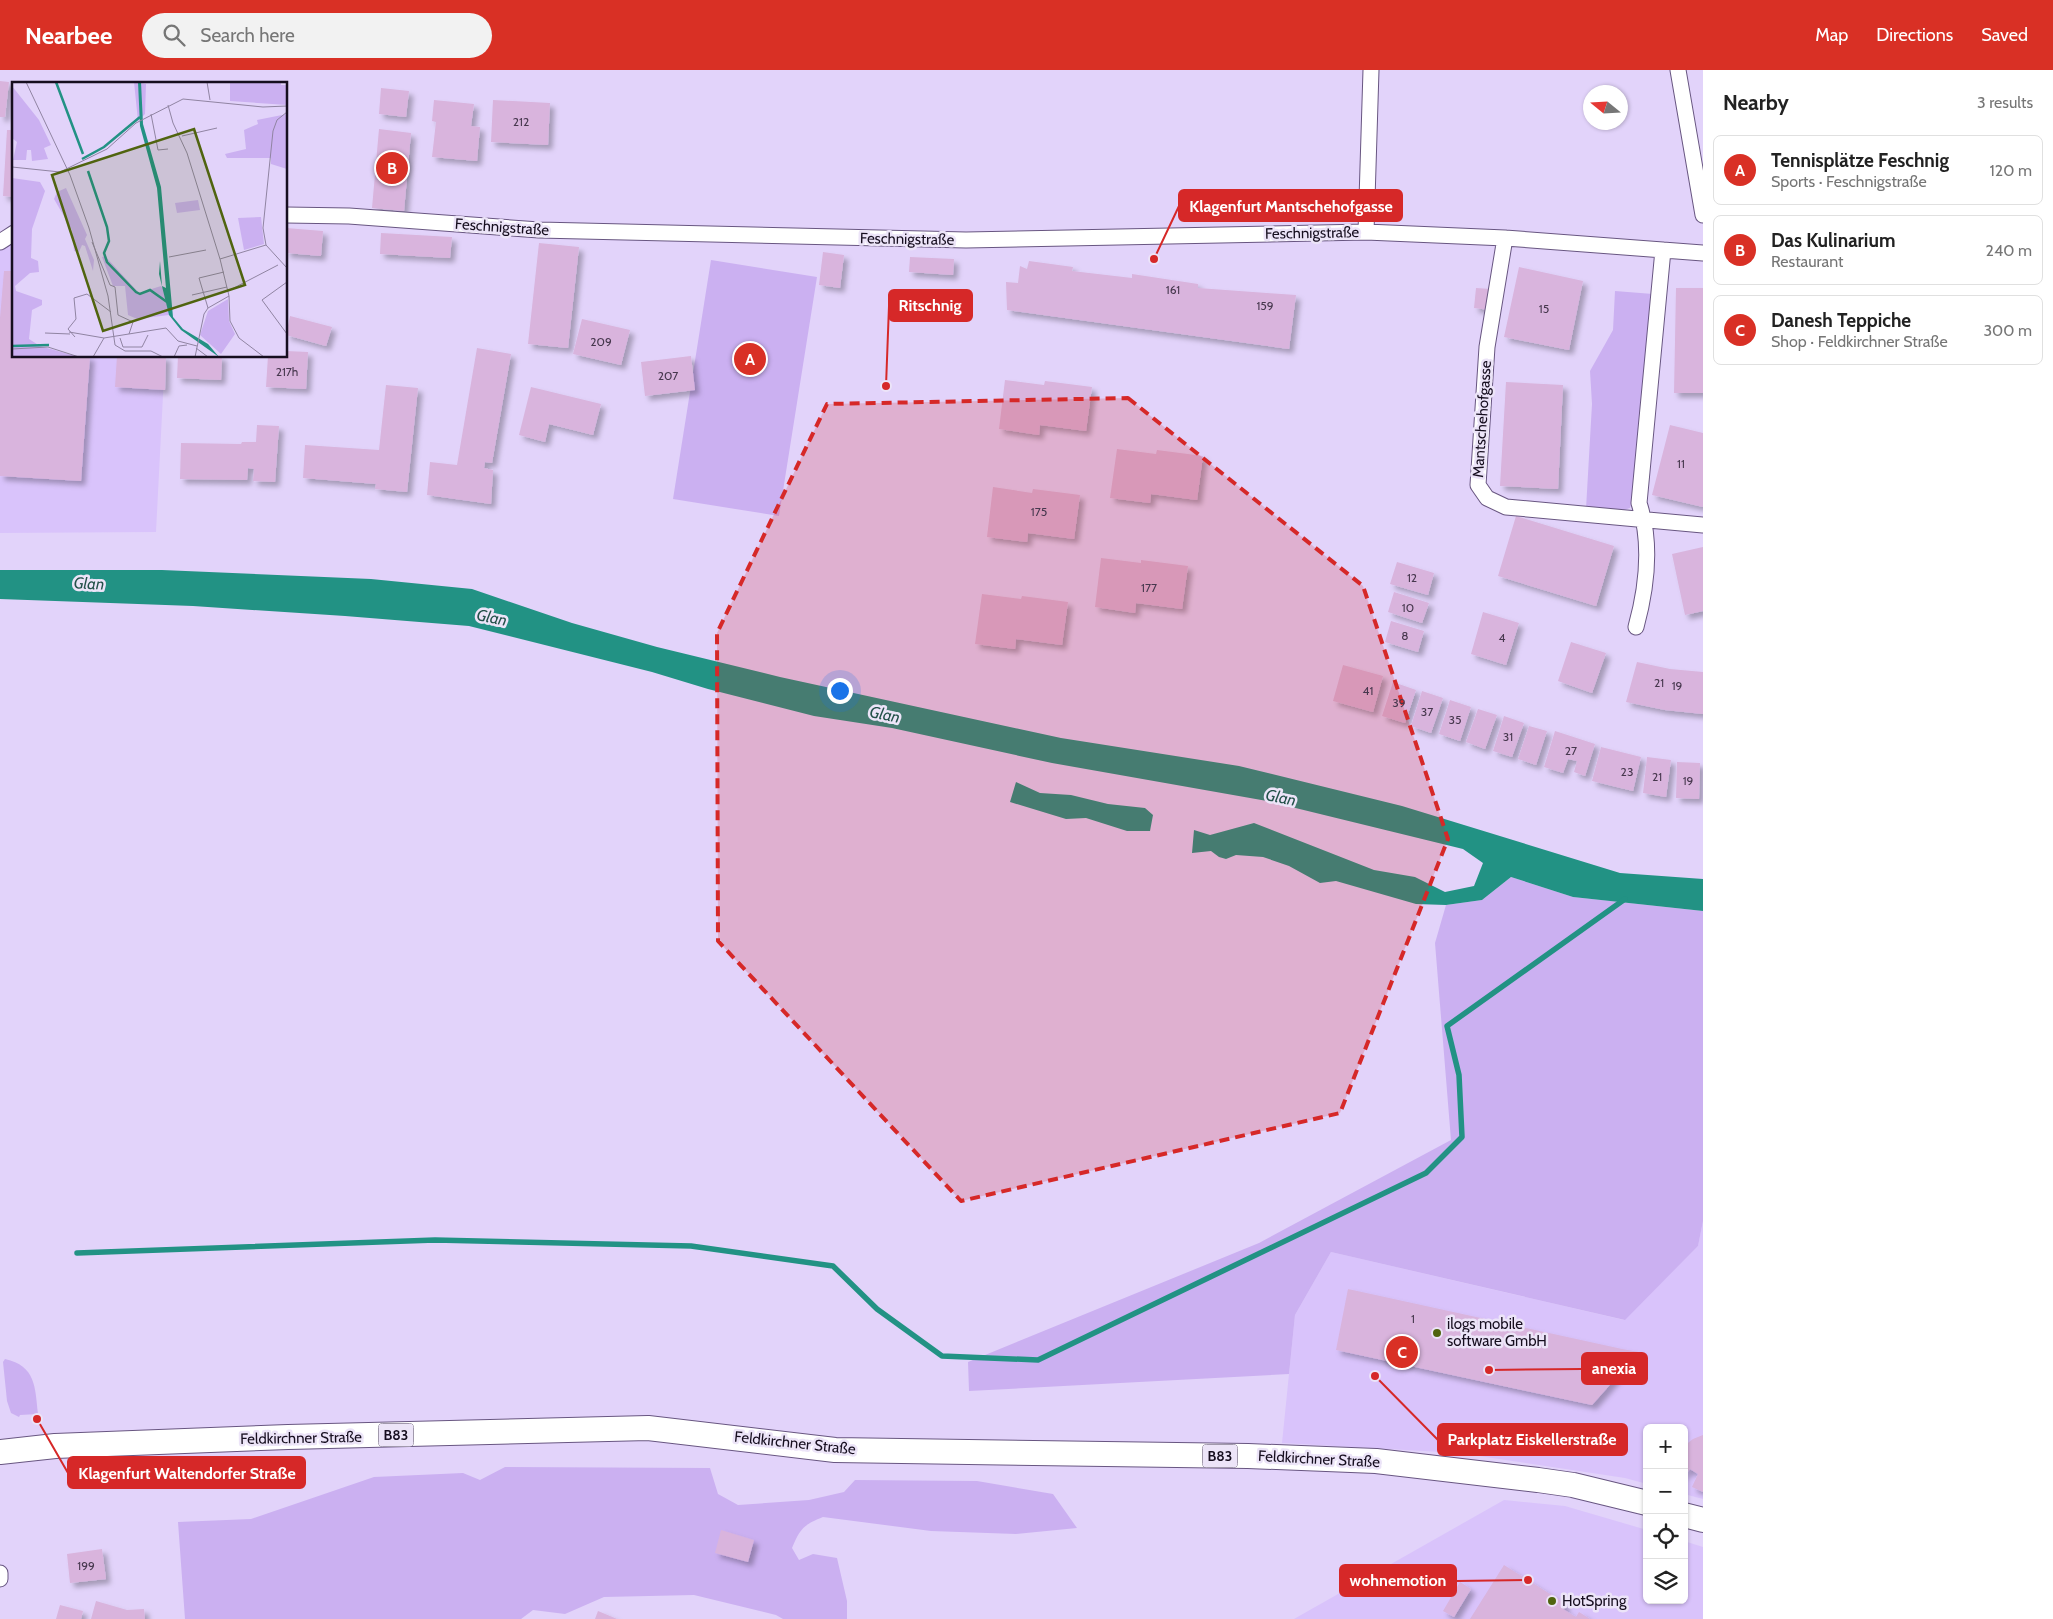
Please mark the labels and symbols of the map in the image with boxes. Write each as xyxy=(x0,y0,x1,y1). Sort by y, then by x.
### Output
inset map xyxy=(12,82,288,358)
north arrow xyxy=(1583,85,1628,130)
house number: 212 xyxy=(513,114,529,129)
pin: B xyxy=(376,149,408,187)
callout: Klagenfurt Mantschehofgasse xyxy=(1179,190,1402,221)
text: Klagenfurt Mantschehofgasse xyxy=(1189,197,1393,216)
street label: Feschnigstraße xyxy=(454,215,550,239)
street label: Feschnigstraße xyxy=(1265,223,1360,243)
street label: Feschnigstraße xyxy=(860,229,955,249)
house number: 161 xyxy=(1166,282,1180,297)
callout: Ritschnig xyxy=(889,290,972,321)
text: Ritschnig xyxy=(899,296,961,315)
house number: 159 xyxy=(1256,298,1274,313)
house number: 15 xyxy=(1539,301,1549,316)
house number: 209 xyxy=(590,334,612,349)
pin: A xyxy=(734,340,766,378)
street label: Mantschehofgasse xyxy=(1469,359,1495,478)
house number: 217h xyxy=(276,364,298,379)
house number: 207 xyxy=(658,368,678,383)
house number: 11 xyxy=(1677,456,1685,471)
house number: 175 xyxy=(1031,504,1047,519)
house number: 12 xyxy=(1407,570,1417,585)
water label: Glan xyxy=(73,573,105,594)
house number: 177 xyxy=(1141,580,1157,595)
house number: 10 xyxy=(1402,600,1414,615)
water label: Glan xyxy=(475,605,509,630)
house number: 8 xyxy=(1401,628,1409,643)
house number: 4 xyxy=(1499,630,1506,645)
house number: 21 xyxy=(1654,675,1664,690)
your location xyxy=(827,678,853,704)
house number: 19 xyxy=(1672,678,1683,693)
house number: 41 xyxy=(1363,683,1373,698)
house number: 39 xyxy=(1392,695,1406,710)
water label: Glan xyxy=(868,702,902,727)
house number: 37 xyxy=(1421,704,1433,719)
house number: 35 xyxy=(1449,712,1461,727)
house number: 31 xyxy=(1503,729,1513,744)
house number: 27 xyxy=(1565,743,1577,758)
house number: 23 xyxy=(1621,764,1633,779)
house number: 21 xyxy=(1652,769,1662,784)
house number: 19 xyxy=(1683,773,1694,788)
water label: Glan xyxy=(1264,785,1298,810)
house number: 1 xyxy=(1411,1311,1415,1326)
place label: ilogs mobile software GmbH xyxy=(1447,1315,1547,1350)
marker: ilogs mobile software GmbH xyxy=(1431,1327,1443,1339)
pin: C xyxy=(1386,1333,1418,1371)
callout: anexia xyxy=(1582,1353,1647,1384)
text: anexia xyxy=(1592,1359,1636,1378)
road number: B83 xyxy=(378,1424,414,1446)
callout: Parkplatz Eiskellerstraße xyxy=(1438,1424,1627,1455)
street label: Feldkirchner Straße xyxy=(240,1428,362,1448)
street label: Feldkirchner Straße xyxy=(733,1428,857,1458)
text: Parkplatz Eiskellerstraße xyxy=(1447,1430,1617,1449)
road number: B83 xyxy=(1202,1444,1238,1468)
street label: Feldkirchner Straße xyxy=(1258,1447,1381,1471)
callout: Klagenfurt Waltendorfer Straße xyxy=(68,1457,305,1488)
text: Klagenfurt Waltendorfer Straße xyxy=(78,1464,296,1483)
house number: 199 xyxy=(77,1558,95,1573)
callout: wohnemotion xyxy=(1340,1565,1456,1596)
text: wohnemotion xyxy=(1350,1571,1446,1590)
place label: HotSpring xyxy=(1562,1592,1627,1610)
marker: HotSpring xyxy=(1546,1595,1558,1607)

